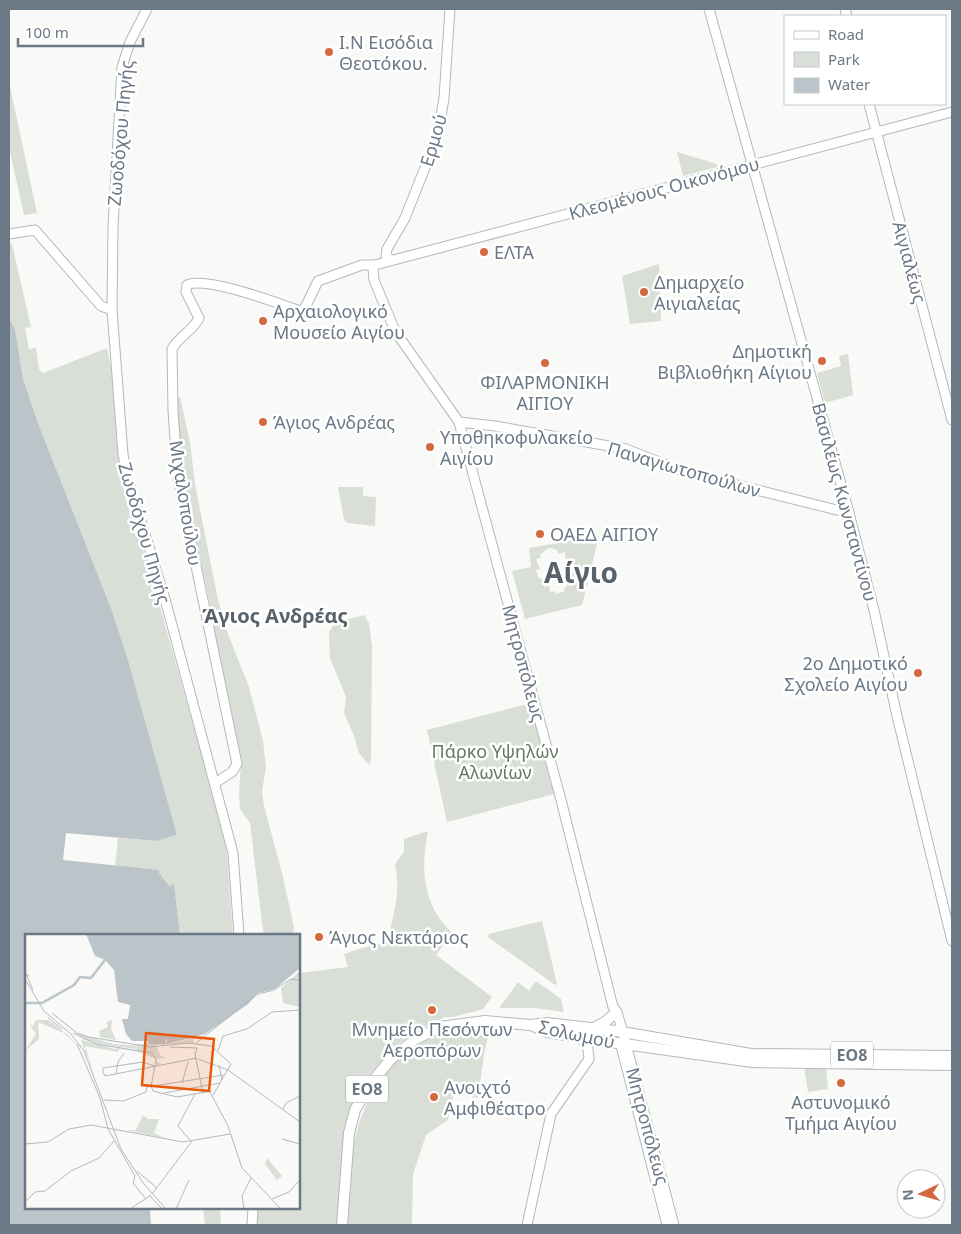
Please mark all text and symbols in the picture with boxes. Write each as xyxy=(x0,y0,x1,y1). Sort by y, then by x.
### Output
scale bar xyxy=(18,15,142,47)
legend xyxy=(784,15,946,105)
text: 100 m xyxy=(25,22,69,42)
text: Road xyxy=(828,24,864,44)
place label: Ι.Ν Εισόδια Θεοτόκου. xyxy=(339,30,433,75)
marker: Ι.Ν Εισόδια Θεοτόκου. xyxy=(323,46,335,58)
text: Park xyxy=(828,49,860,69)
street label: Ζωοδόχου Πηγής xyxy=(102,59,138,207)
text: Water xyxy=(828,74,870,94)
street label: Ερμού xyxy=(414,111,452,169)
street label: Κλεομένους Οικονόμου xyxy=(566,151,762,225)
street label: Αιγιαλέως xyxy=(888,218,933,306)
place label: ΕΛΤΑ xyxy=(494,240,534,264)
marker: ΕΛΤΑ xyxy=(478,246,490,258)
place label: Δημαρχείο Αιγιαλείας xyxy=(654,270,745,315)
marker: Δημαρχείο Αιγιαλείας xyxy=(638,286,650,298)
place label: Αρχαιολογικό Μουσείο Αιγίου xyxy=(273,299,405,344)
marker: Αρχαιολογικό Μουσείο Αιγίου xyxy=(257,315,269,327)
place label: Δημοτική Βιβλιοθήκη Αίγιου xyxy=(657,339,812,384)
marker: Δημοτική Βιβλιοθήκη Αίγιου xyxy=(816,355,828,367)
marker: ΦΙΛΑΡΜΟΝΙΚΗ ΑΙΓΙΟΥ xyxy=(539,357,551,369)
place label: ΦΙΛΑΡΜΟΝΙΚΗ ΑΙΓΙΟΥ xyxy=(480,370,610,415)
street label: Βασιλέως Κωνσταντίνου xyxy=(807,400,883,604)
place label: Άγιος Ανδρέας xyxy=(273,410,395,434)
marker: Άγιος Ανδρέας xyxy=(257,416,269,428)
place label: Υποθηκοφυλακείο Αιγίου xyxy=(440,425,593,470)
street label: Παναγιωτοπούλων xyxy=(605,436,763,502)
street label: Μιχαλοπούλου xyxy=(164,439,208,567)
marker: Υποθηκοφυλακείο Αιγίου xyxy=(424,441,436,453)
street label: Ζωοδόχου Πηγής xyxy=(113,459,177,607)
place label: ΟΑΕΔ ΑΙΓΙΟΥ xyxy=(550,522,659,546)
marker: ΟΑΕΔ ΑΙΓΙΟΥ xyxy=(534,528,546,540)
district label: Αίγιο xyxy=(544,553,618,591)
district label: Άγιος Ανδρέας xyxy=(202,602,348,629)
street label: Μητροπόλεως xyxy=(497,602,551,725)
place label: 2ο Δημοτικό Σχολείο Αιγίου xyxy=(784,651,908,696)
marker: 2ο Δημοτικό Σχολείο Αιγίου xyxy=(912,667,924,679)
park label: Πάρκο Υψηλών Αλωνίων xyxy=(432,739,558,784)
place label: Άγιος Νεκτάριος xyxy=(329,925,469,949)
marker: Άγιος Νεκτάριος xyxy=(313,931,325,943)
inset map xyxy=(25,934,300,1209)
marker: Μνημείο Πεσόντων Αεροπόρων xyxy=(426,1004,438,1016)
street label: Σολωμού xyxy=(537,1014,617,1054)
place label: Μνημείο Πεσόντων Αεροπόρων xyxy=(352,1017,512,1062)
road number: ΕΟ8 xyxy=(831,1042,873,1068)
street label: Μητροπόλεως xyxy=(621,1065,675,1188)
place label: Aνοιχτό Aμφιθέατρο xyxy=(444,1075,546,1120)
road number: ΕΟ8 xyxy=(346,1076,388,1102)
marker: Αστυνομικό Τμήμα Αιγίου xyxy=(835,1077,847,1089)
place label: Αστυνομικό Τμήμα Αιγίου xyxy=(785,1090,897,1135)
marker: Aνοιχτό Aμφιθέατρο xyxy=(428,1091,440,1103)
north arrow xyxy=(896,1169,946,1219)
text: N xyxy=(898,1189,918,1202)

